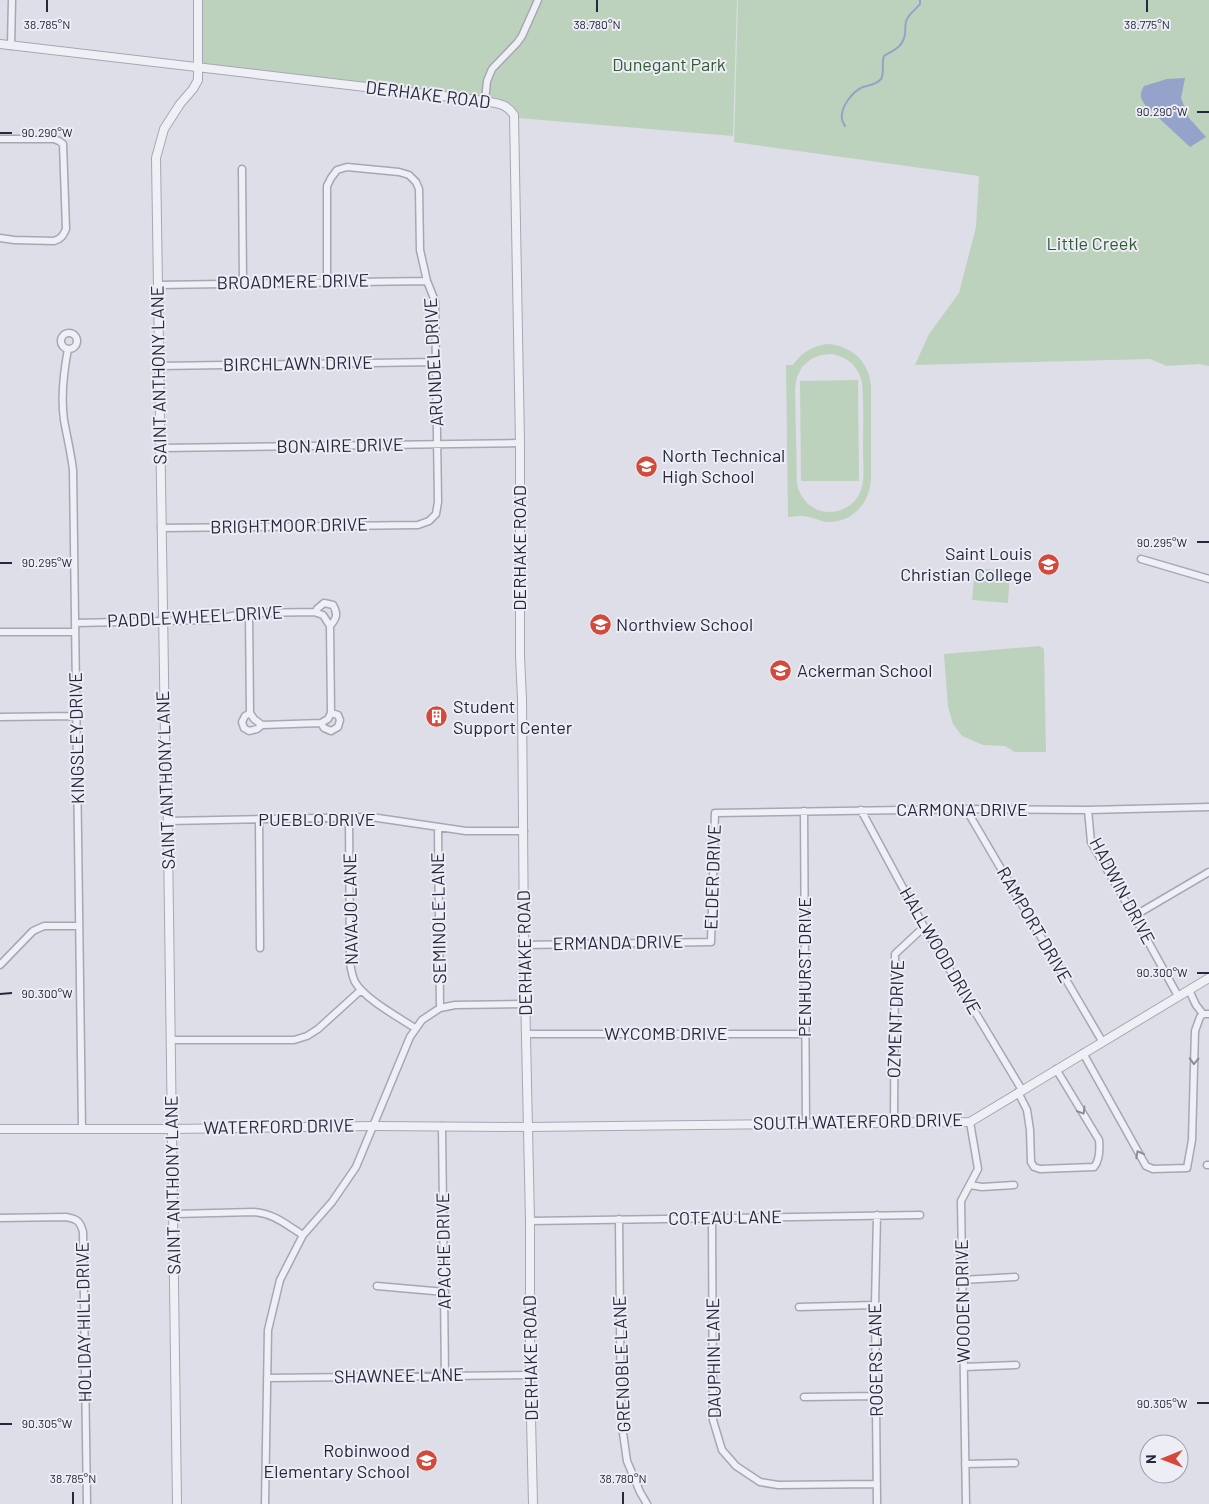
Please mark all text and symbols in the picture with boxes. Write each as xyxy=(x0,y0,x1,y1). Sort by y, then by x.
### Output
text: 38.785°N xyxy=(24,17,70,31)
text: 38.780°N xyxy=(573,17,621,31)
text: 38.775°N xyxy=(1124,17,1170,31)
park label: Dunegant Park xyxy=(612,53,726,75)
street label: DERHAKE ROAD xyxy=(364,75,492,113)
text: 90.290°W xyxy=(1137,104,1188,118)
text: 90.290°W xyxy=(22,125,73,139)
park label: Little Creek xyxy=(1047,232,1137,254)
street label: BROADMERE DRIVE xyxy=(216,269,370,293)
street label: SAINT ANTHONY LANE xyxy=(145,285,171,465)
street label: ARUNDEL DRIVE xyxy=(419,297,447,427)
street label: BIRCHLAWN DRIVE xyxy=(223,351,373,375)
street label: BON AIRE DRIVE xyxy=(276,433,404,457)
place label: North Technical High School xyxy=(662,444,785,487)
school or university icon: North Technical High School xyxy=(634,454,658,478)
street label: DERHAKE ROAD xyxy=(508,485,530,611)
street label: BRIGHTMOOR DRIVE xyxy=(210,513,368,537)
text: 90.295°W xyxy=(1137,535,1188,549)
place label: Saint Louis Christian College xyxy=(900,542,1032,585)
school or university icon: Saint Louis Christian College xyxy=(1036,552,1060,576)
text: 90.295°W xyxy=(22,555,73,569)
street label: PADDLEWHEEL DRIVE xyxy=(106,600,283,632)
school or university icon: Northview School xyxy=(588,613,612,637)
place label: Northview School xyxy=(616,613,753,635)
school or university icon: Ackerman School xyxy=(769,659,793,683)
place label: Ackerman School xyxy=(797,659,932,681)
street label: KINGSLEY DRIVE xyxy=(64,672,88,804)
street label: SAINT ANTHONY LANE xyxy=(151,690,179,870)
place label: Student Support Center xyxy=(453,695,573,738)
building icon: Student Support Center xyxy=(425,705,449,729)
street label: CARMONA DRIVE xyxy=(896,798,1028,820)
street label: PUEBLO DRIVE xyxy=(258,808,376,830)
street label: ELDER DRIVE xyxy=(699,824,725,930)
street label: HADWIN DRIVE xyxy=(1086,833,1160,948)
street label: SEMINOLE LANE xyxy=(426,852,450,984)
street label: NAVAJO LANE xyxy=(338,853,362,965)
street label: RAMPORT DRIVE xyxy=(993,863,1077,986)
street label: HALLWOOD DRIVE xyxy=(896,883,986,1018)
street label: DERHAKE ROAD xyxy=(512,890,536,1016)
street label: PENHURST DRIVE xyxy=(793,897,815,1037)
street label: ERMANDA DRIVE xyxy=(552,930,684,954)
street label: OZMENT DRIVE xyxy=(882,959,908,1079)
text: 90.300°W xyxy=(1136,965,1188,979)
text: 90.300°W xyxy=(21,986,73,1000)
street label: WYCOMB DRIVE xyxy=(604,1022,728,1044)
one-way arrow xyxy=(1189,1058,1199,1065)
street label: SAINT ANTHONY LANE xyxy=(159,1095,185,1275)
one-way arrow xyxy=(1075,1105,1085,1114)
street label: SOUTH WATERFORD DRIVE xyxy=(753,1108,963,1134)
street label: WATERFORD DRIVE xyxy=(203,1114,355,1138)
one-way arrow xyxy=(1135,1151,1145,1160)
street label: APACHE DRIVE xyxy=(431,1192,455,1310)
street label: COTEAU LANE xyxy=(668,1205,782,1229)
street label: WOODEN DRIVE xyxy=(950,1239,974,1363)
street label: HOLIDAY HILL DRIVE xyxy=(71,1242,95,1402)
street label: DERHAKE ROAD xyxy=(518,1295,542,1421)
street label: GRENOBLE LANE xyxy=(608,1295,634,1433)
street label: DAUPHIN LANE xyxy=(701,1297,725,1419)
street label: ROGERS LANE xyxy=(863,1303,887,1417)
street label: SHAWNEE LANE xyxy=(334,1363,464,1387)
text: 90.305°W xyxy=(1137,1396,1188,1410)
text: 90.305°W xyxy=(22,1416,73,1430)
north arrow xyxy=(1139,1434,1189,1484)
place label: Robinwood Elementary School xyxy=(263,1439,410,1482)
school or university icon: Robinwood Elementary School xyxy=(414,1449,438,1473)
text: N xyxy=(1142,1454,1159,1464)
text: 38.785°N xyxy=(50,1471,96,1485)
text: 38.780°N xyxy=(599,1471,647,1485)

